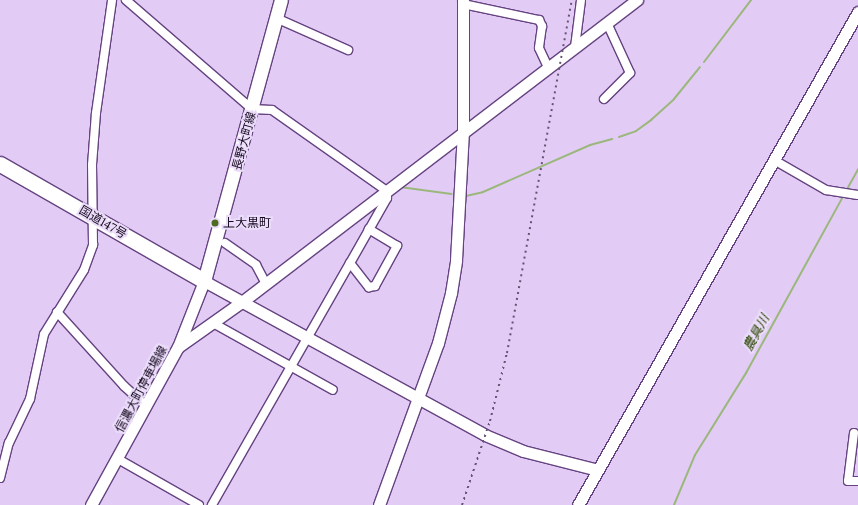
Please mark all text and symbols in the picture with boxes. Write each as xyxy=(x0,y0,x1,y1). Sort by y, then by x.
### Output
street label: 長野大町線 xyxy=(229,110,259,172)
street label: 国道147号 xyxy=(77,203,129,241)
place label: 上大黒町 xyxy=(223,216,271,230)
marker: 上大黒町 xyxy=(210,218,220,228)
water label: 農具川 xyxy=(741,312,773,354)
street label: 信濃大町停車場線 xyxy=(112,343,170,435)

